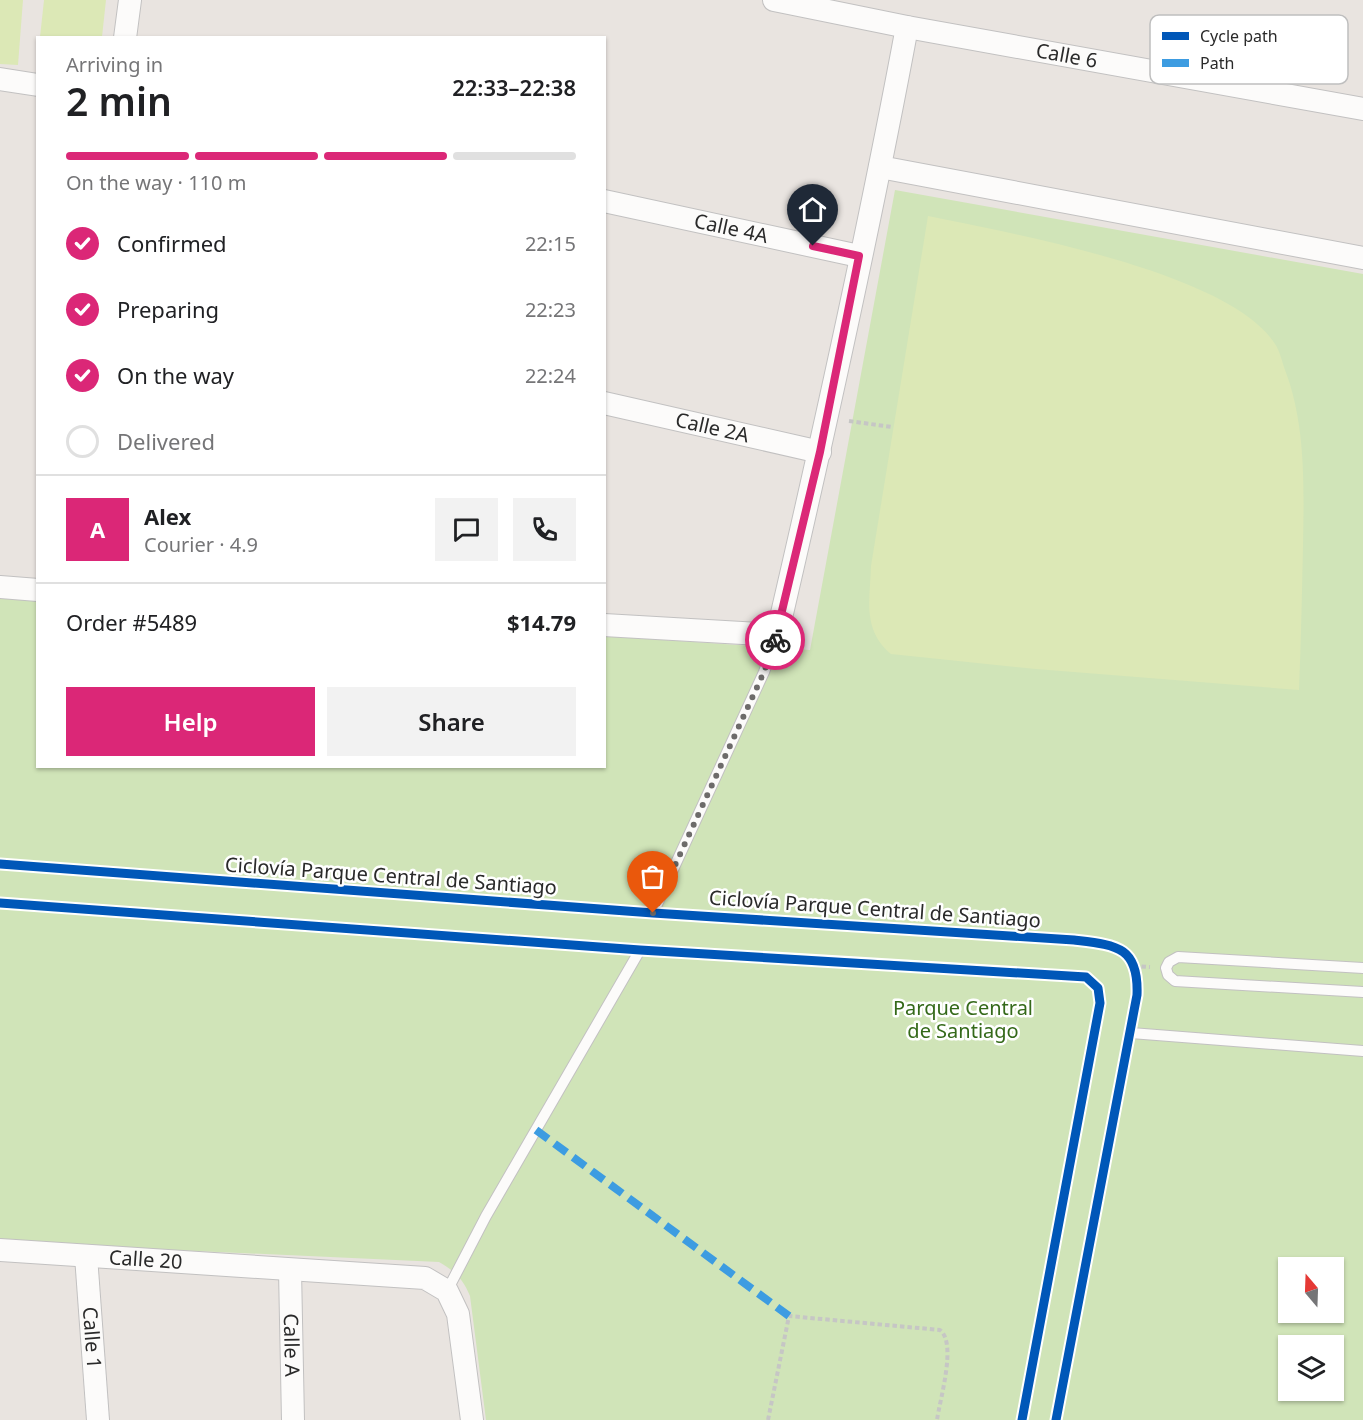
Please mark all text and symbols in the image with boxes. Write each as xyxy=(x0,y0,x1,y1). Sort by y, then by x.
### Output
legend xyxy=(1150,15,1348,84)
text: Cycle path xyxy=(1200,25,1278,47)
street label: Calle 6 xyxy=(1034,36,1100,74)
text: Arriving in xyxy=(66,51,163,78)
text: Path xyxy=(1200,52,1234,74)
text: 22:33–22:38 xyxy=(452,72,576,102)
text: 2 min xyxy=(66,74,172,127)
text: On the way · 110 m xyxy=(66,169,246,196)
pin xyxy=(787,184,838,246)
icon: home xyxy=(796,193,829,226)
street label: Calle 4A xyxy=(692,207,771,249)
icon: check xyxy=(66,227,99,260)
text: Confirmed xyxy=(117,228,227,258)
text: 22:15 xyxy=(525,230,576,257)
icon: check xyxy=(66,293,99,326)
text: Preparing xyxy=(117,294,219,324)
text: 22:23 xyxy=(525,296,576,323)
icon: check xyxy=(66,359,99,392)
text: On the way xyxy=(117,360,234,390)
text: 22:24 xyxy=(525,362,576,389)
street label: Calle 2A xyxy=(673,406,752,449)
text: Delivered xyxy=(117,426,215,456)
button: chat xyxy=(435,498,498,561)
button: phone xyxy=(513,498,576,561)
text: Alex xyxy=(144,501,191,531)
text: A xyxy=(90,514,105,544)
text: Courier · 4.9 xyxy=(144,531,258,558)
text: Order #5489 xyxy=(66,607,197,637)
text: $14.79 xyxy=(507,607,576,637)
courier xyxy=(745,610,805,670)
icon: bike xyxy=(759,624,792,657)
button: Help xyxy=(66,687,315,756)
button: Share xyxy=(327,687,576,756)
street label: Ciclovía Parque Central de Santiago xyxy=(224,850,558,901)
pin xyxy=(627,851,678,913)
icon: bag xyxy=(636,860,669,893)
street label: Ciclovía Parque Central de Santiago xyxy=(708,883,1042,934)
park label: Parque Central de Santiago xyxy=(893,994,1033,1044)
street label: Calle 20 xyxy=(108,1243,183,1275)
north arrow xyxy=(1278,1257,1344,1323)
map controls xyxy=(1278,1257,1344,1401)
street label: Calle 1 xyxy=(77,1306,108,1370)
street label: Calle A xyxy=(278,1313,306,1377)
button: layers xyxy=(1278,1335,1344,1401)

